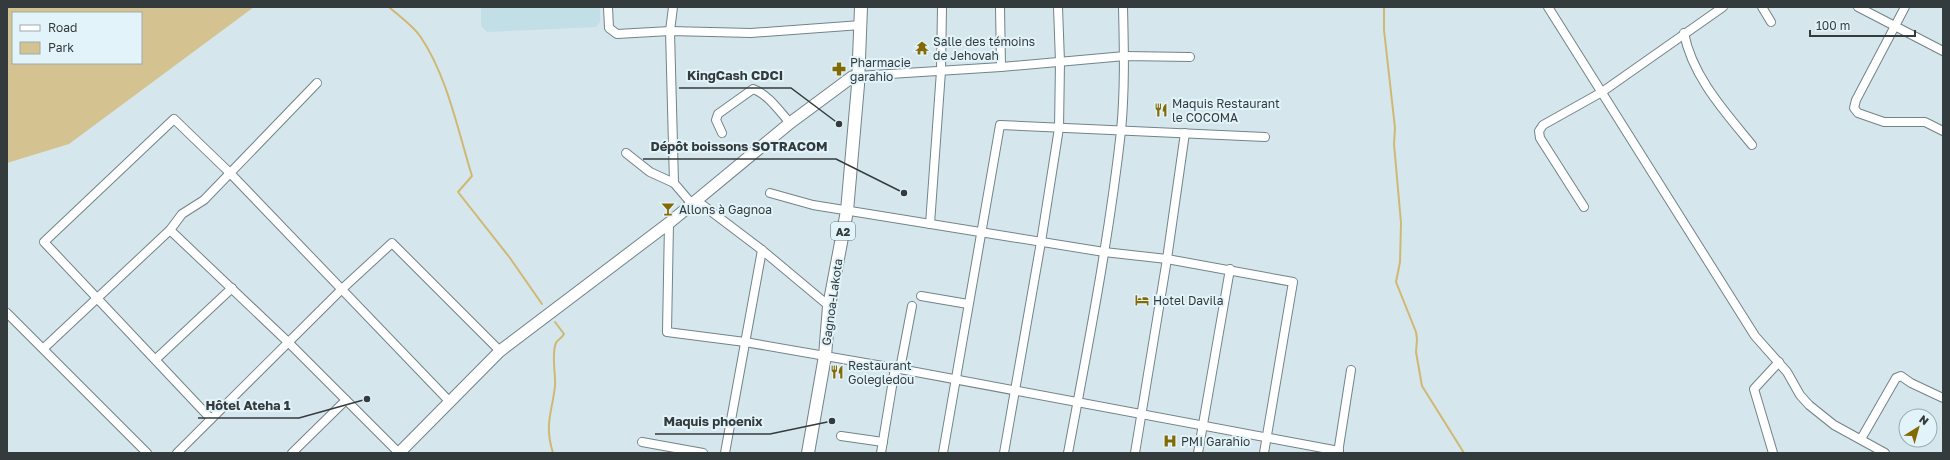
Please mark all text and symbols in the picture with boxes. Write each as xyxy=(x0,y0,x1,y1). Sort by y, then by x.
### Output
legend xyxy=(12,12,142,64)
scale bar xyxy=(1810,12,1915,38)
text: 100 m xyxy=(1816,18,1850,33)
text: Road xyxy=(48,20,77,35)
place label: Salle des témoins de Jehovah xyxy=(933,34,1035,63)
text: Park xyxy=(48,40,74,55)
temple icon: Salle des témoins de Jehovah xyxy=(914,40,930,56)
place label: Pharmacie garahio xyxy=(850,55,911,84)
pharmacy icon: Pharmacie garahio xyxy=(831,61,847,77)
callout: KingCash CDCI xyxy=(679,63,791,88)
text: KingCash CDCI xyxy=(687,67,783,83)
place label: Maquis Restaurant le COCOMA xyxy=(1172,96,1280,125)
restaurant icon: Maquis Restaurant le COCOMA xyxy=(1153,102,1169,118)
callout: Dépôt boissons SOTRACOM xyxy=(643,134,836,159)
text: Dépôt boissons SOTRACOM xyxy=(650,138,828,154)
bar icon: Allons à Gagnoa xyxy=(660,201,676,217)
place label: Allons à Gagnoa xyxy=(679,202,772,217)
road number: A2 xyxy=(831,222,855,240)
street label: Gagnoa-Lakota xyxy=(818,258,846,346)
hotel icon: Hotel Davila xyxy=(1134,292,1150,308)
place label: Hotel Davila xyxy=(1153,293,1223,308)
place label: Restaurant Golegledou xyxy=(848,358,914,387)
restaurant icon: Restaurant Golegledou xyxy=(829,364,845,380)
callout: Hôtel Ateha 1 xyxy=(198,393,299,418)
text: Hôtel Ateha 1 xyxy=(205,397,291,413)
north arrow xyxy=(1898,408,1938,448)
callout: Maquis phoenix xyxy=(655,409,770,434)
text: N xyxy=(1917,412,1932,427)
text: Maquis phoenix xyxy=(663,413,763,429)
hospital icon: PMI Garahio xyxy=(1162,433,1178,449)
place label: PMI Garahio xyxy=(1181,434,1250,449)

